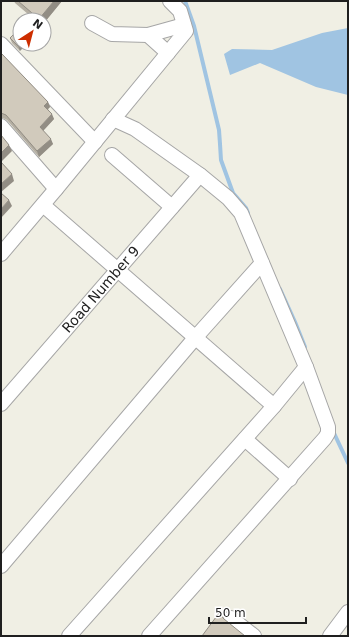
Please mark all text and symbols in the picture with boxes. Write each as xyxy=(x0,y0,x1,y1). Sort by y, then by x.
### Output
north arrow xyxy=(12,12,52,52)
text: N xyxy=(30,16,45,32)
street label: Road Number 9 xyxy=(59,243,143,336)
scale bar xyxy=(209,599,306,625)
text: 50 m xyxy=(215,606,246,620)

